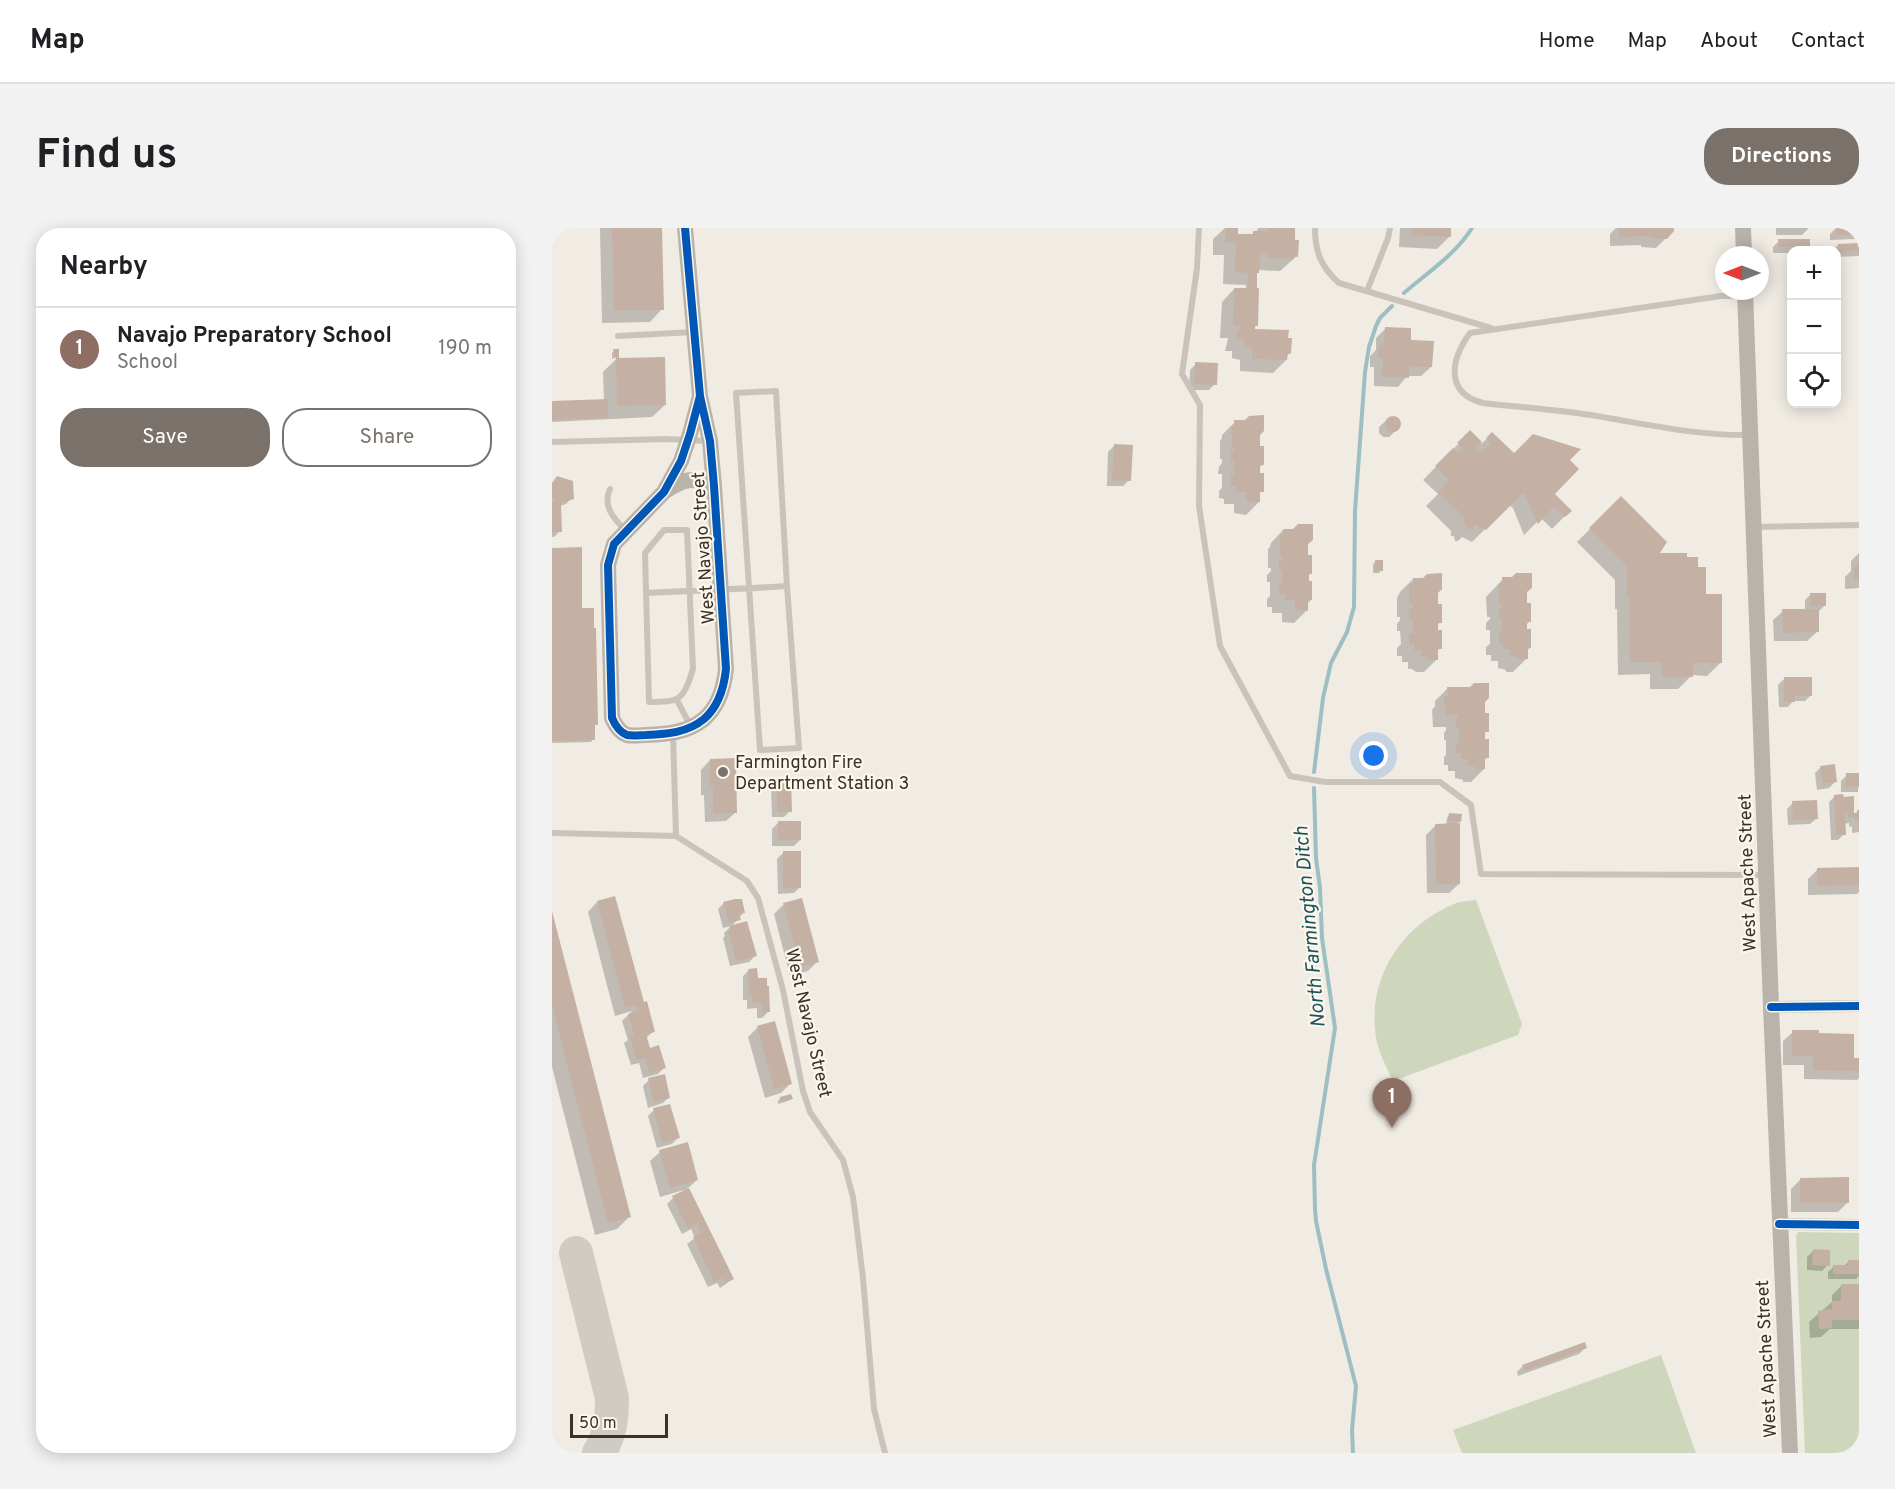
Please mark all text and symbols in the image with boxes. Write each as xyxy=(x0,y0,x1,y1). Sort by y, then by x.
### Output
text: Map xyxy=(30,23,85,59)
text: Home xyxy=(1539,28,1595,55)
text: Map xyxy=(1628,28,1667,55)
text: About xyxy=(1700,28,1758,55)
text: Contact xyxy=(1791,28,1865,55)
button: Directions xyxy=(1704,128,1859,185)
text: Find us xyxy=(36,130,177,183)
north arrow xyxy=(1715,246,1769,300)
map controls xyxy=(1787,246,1841,408)
button: + xyxy=(1787,246,1841,300)
text: Nearby xyxy=(60,251,148,284)
button: − xyxy=(1787,300,1841,354)
text: Navajo Preparatory School xyxy=(117,323,392,350)
text: 1 xyxy=(76,336,84,362)
text: 190 m xyxy=(438,336,492,362)
text: School xyxy=(117,350,178,376)
button: locate xyxy=(1787,354,1841,408)
button: Save xyxy=(60,408,270,467)
button: Share xyxy=(282,408,492,467)
street label: West Navajo Street xyxy=(688,471,721,625)
your location xyxy=(1359,741,1388,770)
place label: Farmington Fire Department Station 3 xyxy=(735,752,909,796)
marker: Farmington Fire Department Station 3 xyxy=(716,765,730,779)
street label: West Apache Street xyxy=(1734,794,1763,952)
water label: North Farmington Ditch xyxy=(1289,825,1333,1029)
street label: West Navajo Street xyxy=(779,946,836,1100)
pin: 1 xyxy=(1372,1078,1412,1128)
street label: West Apache Street xyxy=(1752,1279,1783,1438)
scale bar xyxy=(570,1411,668,1438)
text: 50 m xyxy=(579,1414,617,1434)

